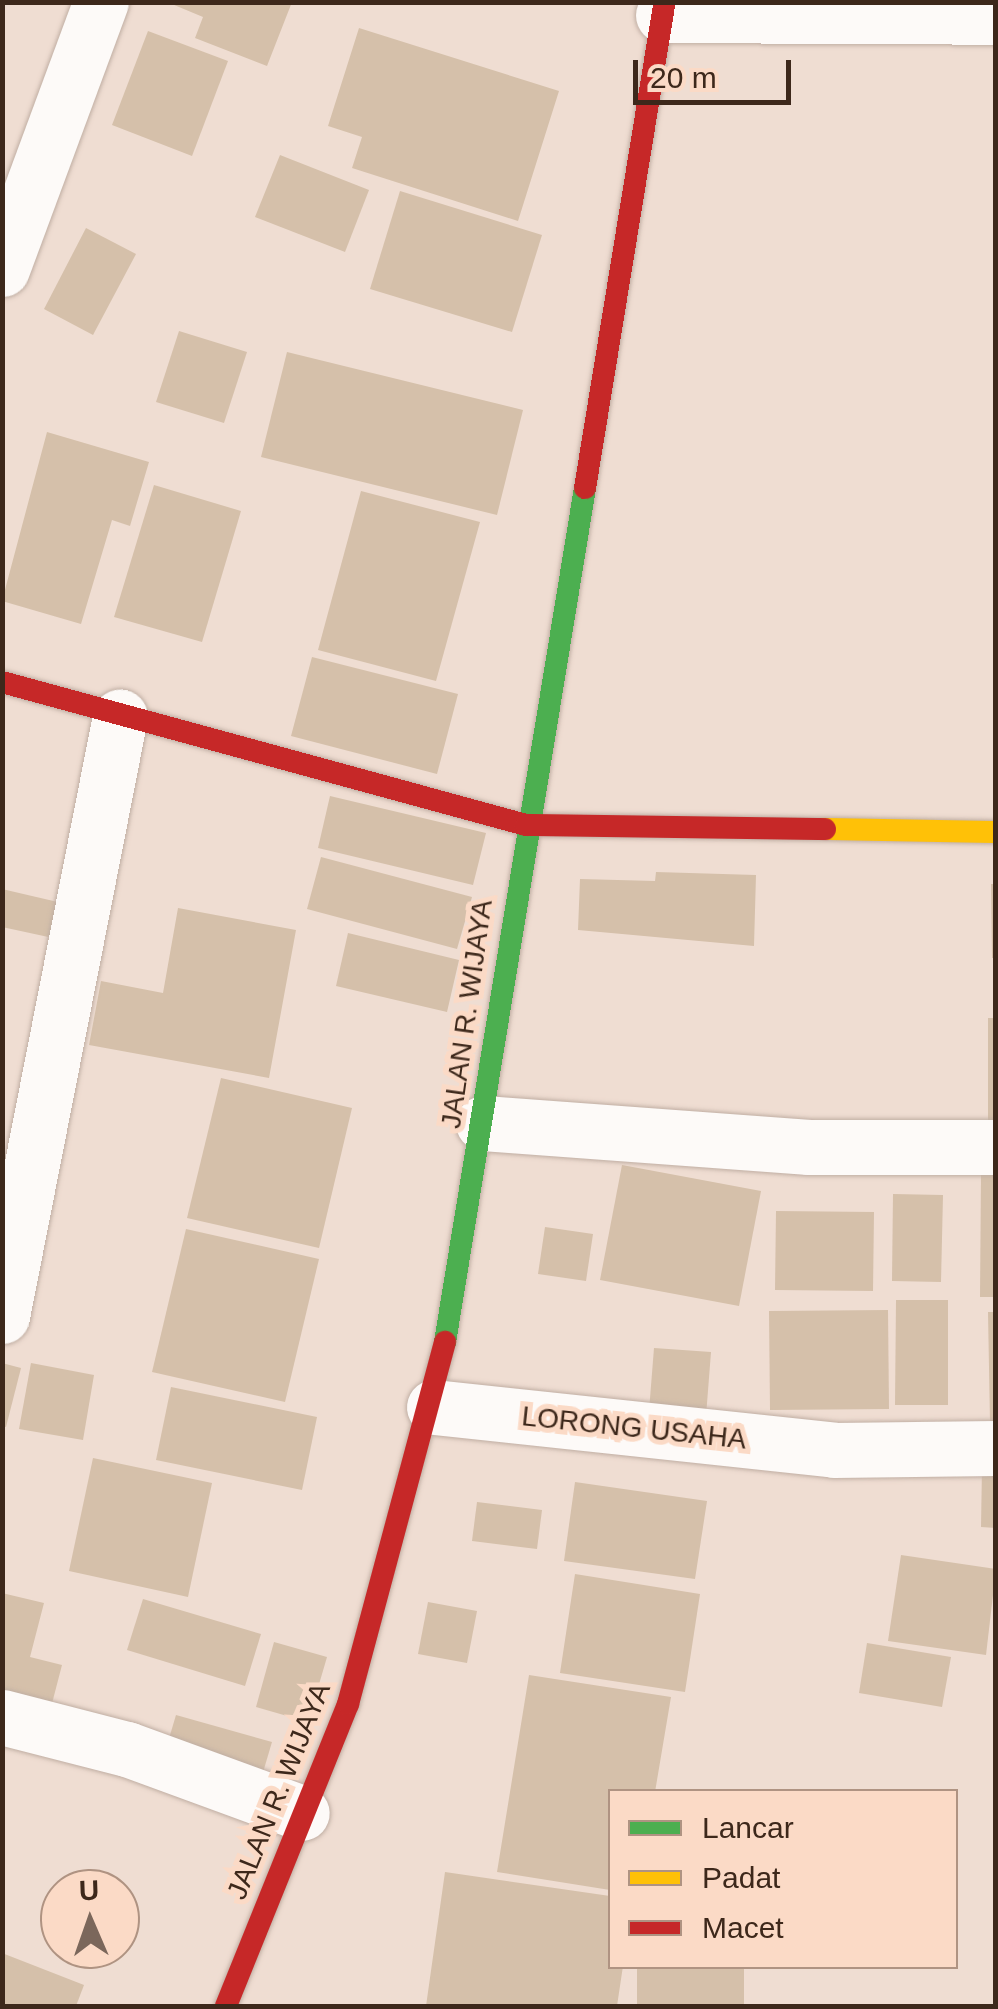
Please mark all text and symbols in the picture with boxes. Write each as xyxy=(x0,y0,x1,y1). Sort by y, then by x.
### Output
scale bar xyxy=(638,40,796,102)
text: 20 m xyxy=(650,61,717,94)
street label: JALAN R. WIJAYA xyxy=(434,897,500,1131)
street label: LORONG USAHA xyxy=(520,1400,748,1456)
street label: JALAN R. WIJAYA xyxy=(220,1678,338,1904)
legend xyxy=(608,1789,958,1969)
text: Lancar xyxy=(702,1811,794,1844)
text: Padat xyxy=(702,1861,780,1894)
north arrow xyxy=(40,1869,140,1969)
text: U xyxy=(78,1875,100,1906)
text: Macet xyxy=(702,1911,784,1944)

